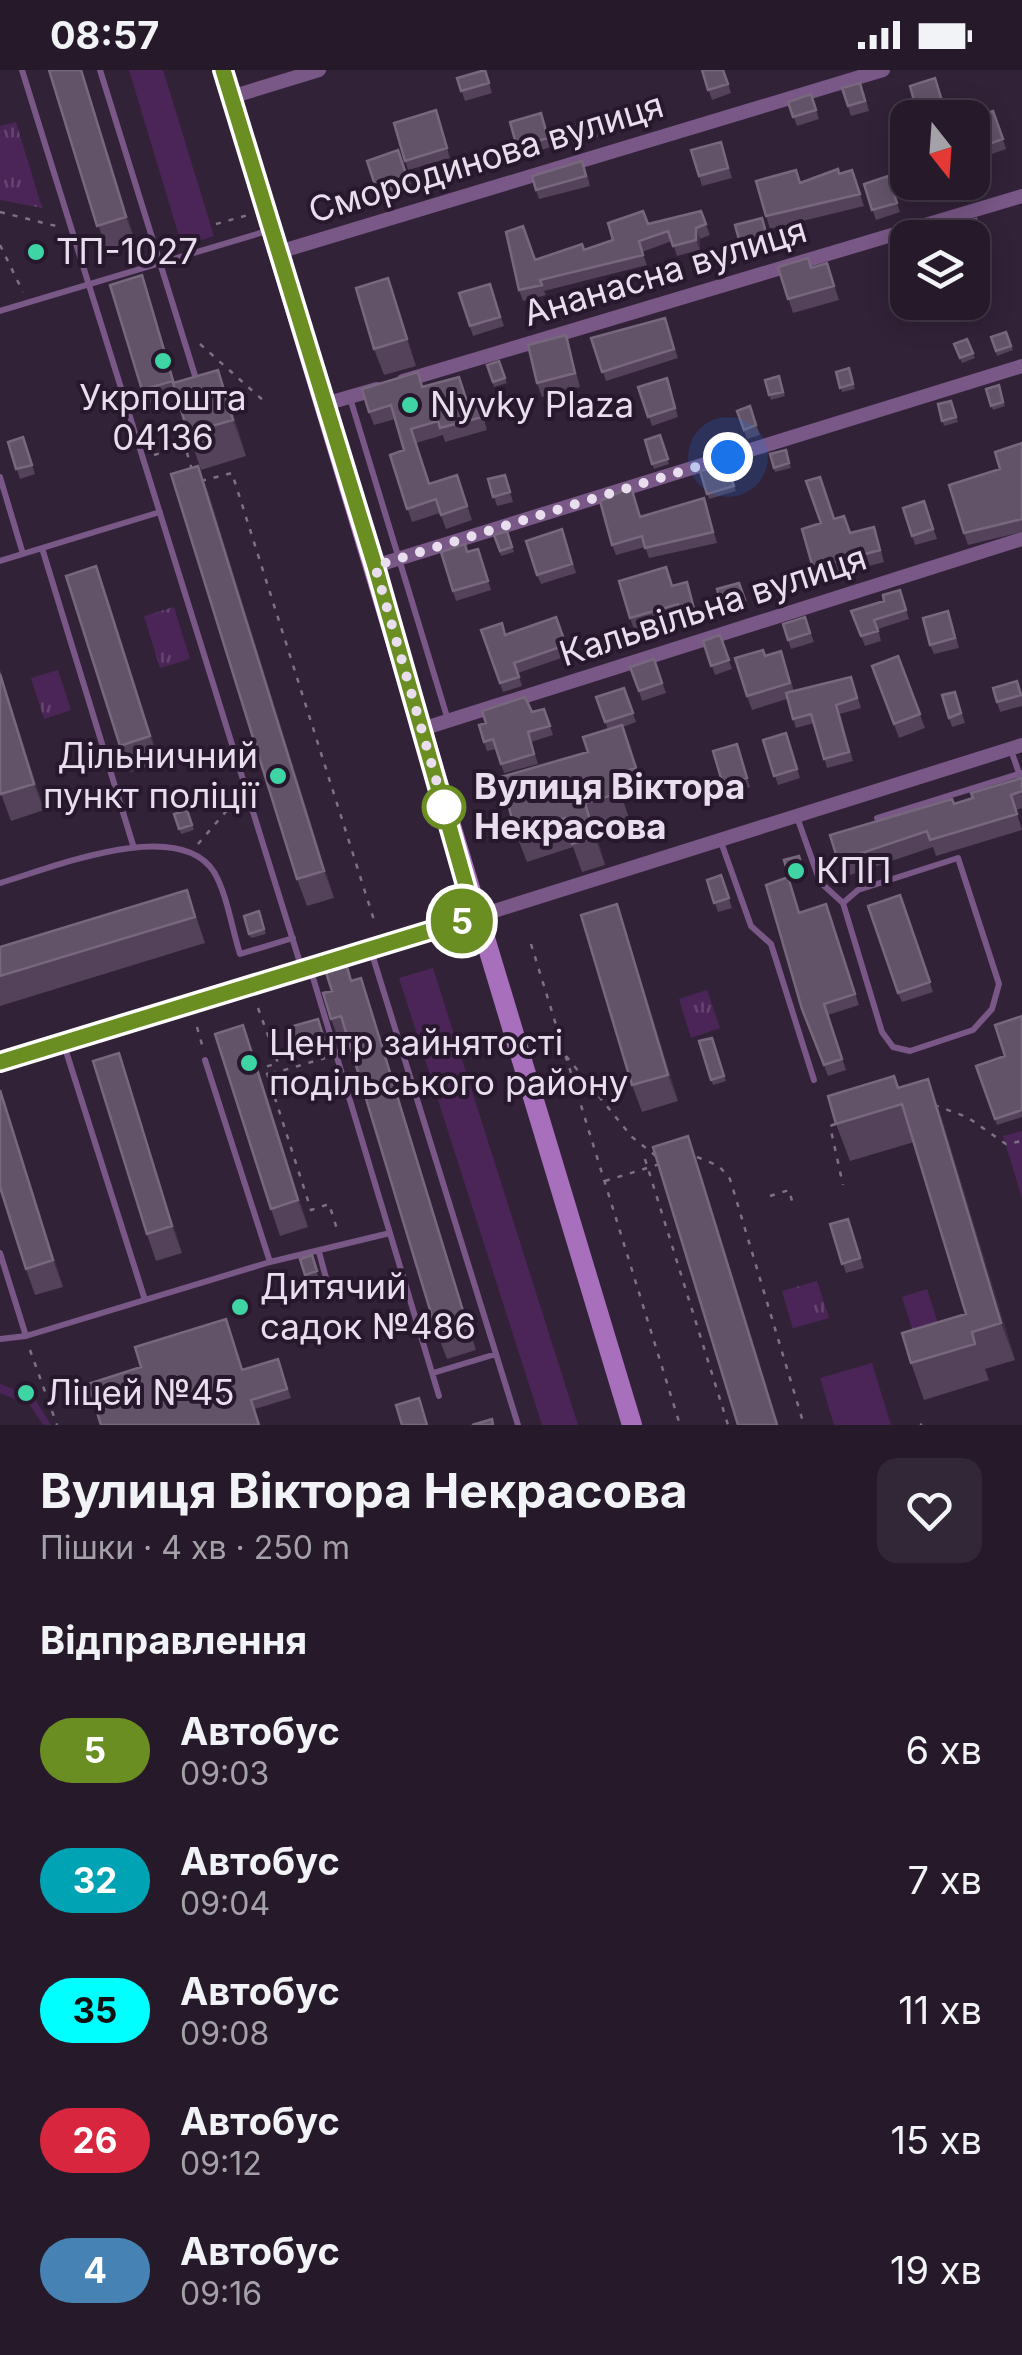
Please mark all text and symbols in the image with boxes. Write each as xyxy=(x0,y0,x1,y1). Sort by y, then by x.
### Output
text: 08:57 xyxy=(50,12,159,58)
street label: Смородинова вулиця xyxy=(303,83,668,231)
north arrow xyxy=(890,100,990,200)
map controls xyxy=(890,100,990,320)
street label: Ананасна вулиця xyxy=(518,208,811,334)
button: layers xyxy=(890,220,990,320)
place label: ТП-1027 xyxy=(56,230,198,272)
marker: ТП-1027 xyxy=(25,241,47,263)
marker: Укрпошта 04136 xyxy=(152,350,174,372)
place label: Укрпошта 04136 xyxy=(79,376,247,458)
place label: Nyvky Plaza xyxy=(430,383,634,425)
marker: Nyvky Plaza xyxy=(399,394,421,416)
your location xyxy=(703,432,753,482)
street label: Кальвільна вулиця xyxy=(554,536,871,674)
place label: Дільничний пункт поліції xyxy=(43,734,260,816)
marker: Дільничний пункт поліції xyxy=(267,765,289,787)
place label: Вулиця Віктора Некрасова xyxy=(474,765,745,847)
marker: Вулиця Віктора Некрасова xyxy=(423,786,465,828)
place label: КПП xyxy=(816,849,892,891)
marker: КПП xyxy=(785,860,807,882)
line badge: 5 xyxy=(430,888,494,954)
text: 5 xyxy=(451,900,473,942)
place label: Центр зайнятості подільського району xyxy=(269,1021,628,1103)
marker: Центр зайнятості подільського району xyxy=(238,1052,260,1074)
place label: Дитячий садок №486 xyxy=(260,1265,476,1347)
marker: Дитячий садок №486 xyxy=(229,1296,251,1318)
place label: Ліцей №45 xyxy=(46,1371,235,1413)
marker: Ліцей №45 xyxy=(15,1382,37,1404)
button: heart xyxy=(877,1458,982,1563)
text: Вулиця Віктора Некрасова xyxy=(40,1461,688,1520)
text: Пішки · 4 хв · 250 m xyxy=(40,1528,350,1567)
text: Відправлення xyxy=(40,1617,307,1663)
text: Автобус xyxy=(180,1708,340,1754)
text: 6 хв xyxy=(906,1727,982,1773)
text: 5 xyxy=(84,1729,106,1771)
text: 09:03 xyxy=(180,1754,269,1793)
text: Автобус xyxy=(180,1838,340,1884)
text: 7 хв xyxy=(908,1857,982,1903)
text: 32 xyxy=(73,1859,117,1901)
text: 09:04 xyxy=(180,1884,270,1923)
text: Автобус xyxy=(180,1968,340,2014)
text: 11 хв xyxy=(898,1987,982,2033)
text: 35 xyxy=(73,1989,117,2031)
text: 09:08 xyxy=(180,2014,269,2053)
text: Автобус xyxy=(180,2098,340,2144)
text: 15 хв xyxy=(891,2117,982,2163)
text: 26 xyxy=(73,2119,117,2161)
text: 09:12 xyxy=(180,2144,262,2183)
text: Автобус xyxy=(180,2228,340,2274)
text: 19 хв xyxy=(890,2247,982,2293)
text: 4 xyxy=(83,2249,107,2291)
text: 09:16 xyxy=(180,2274,262,2313)

